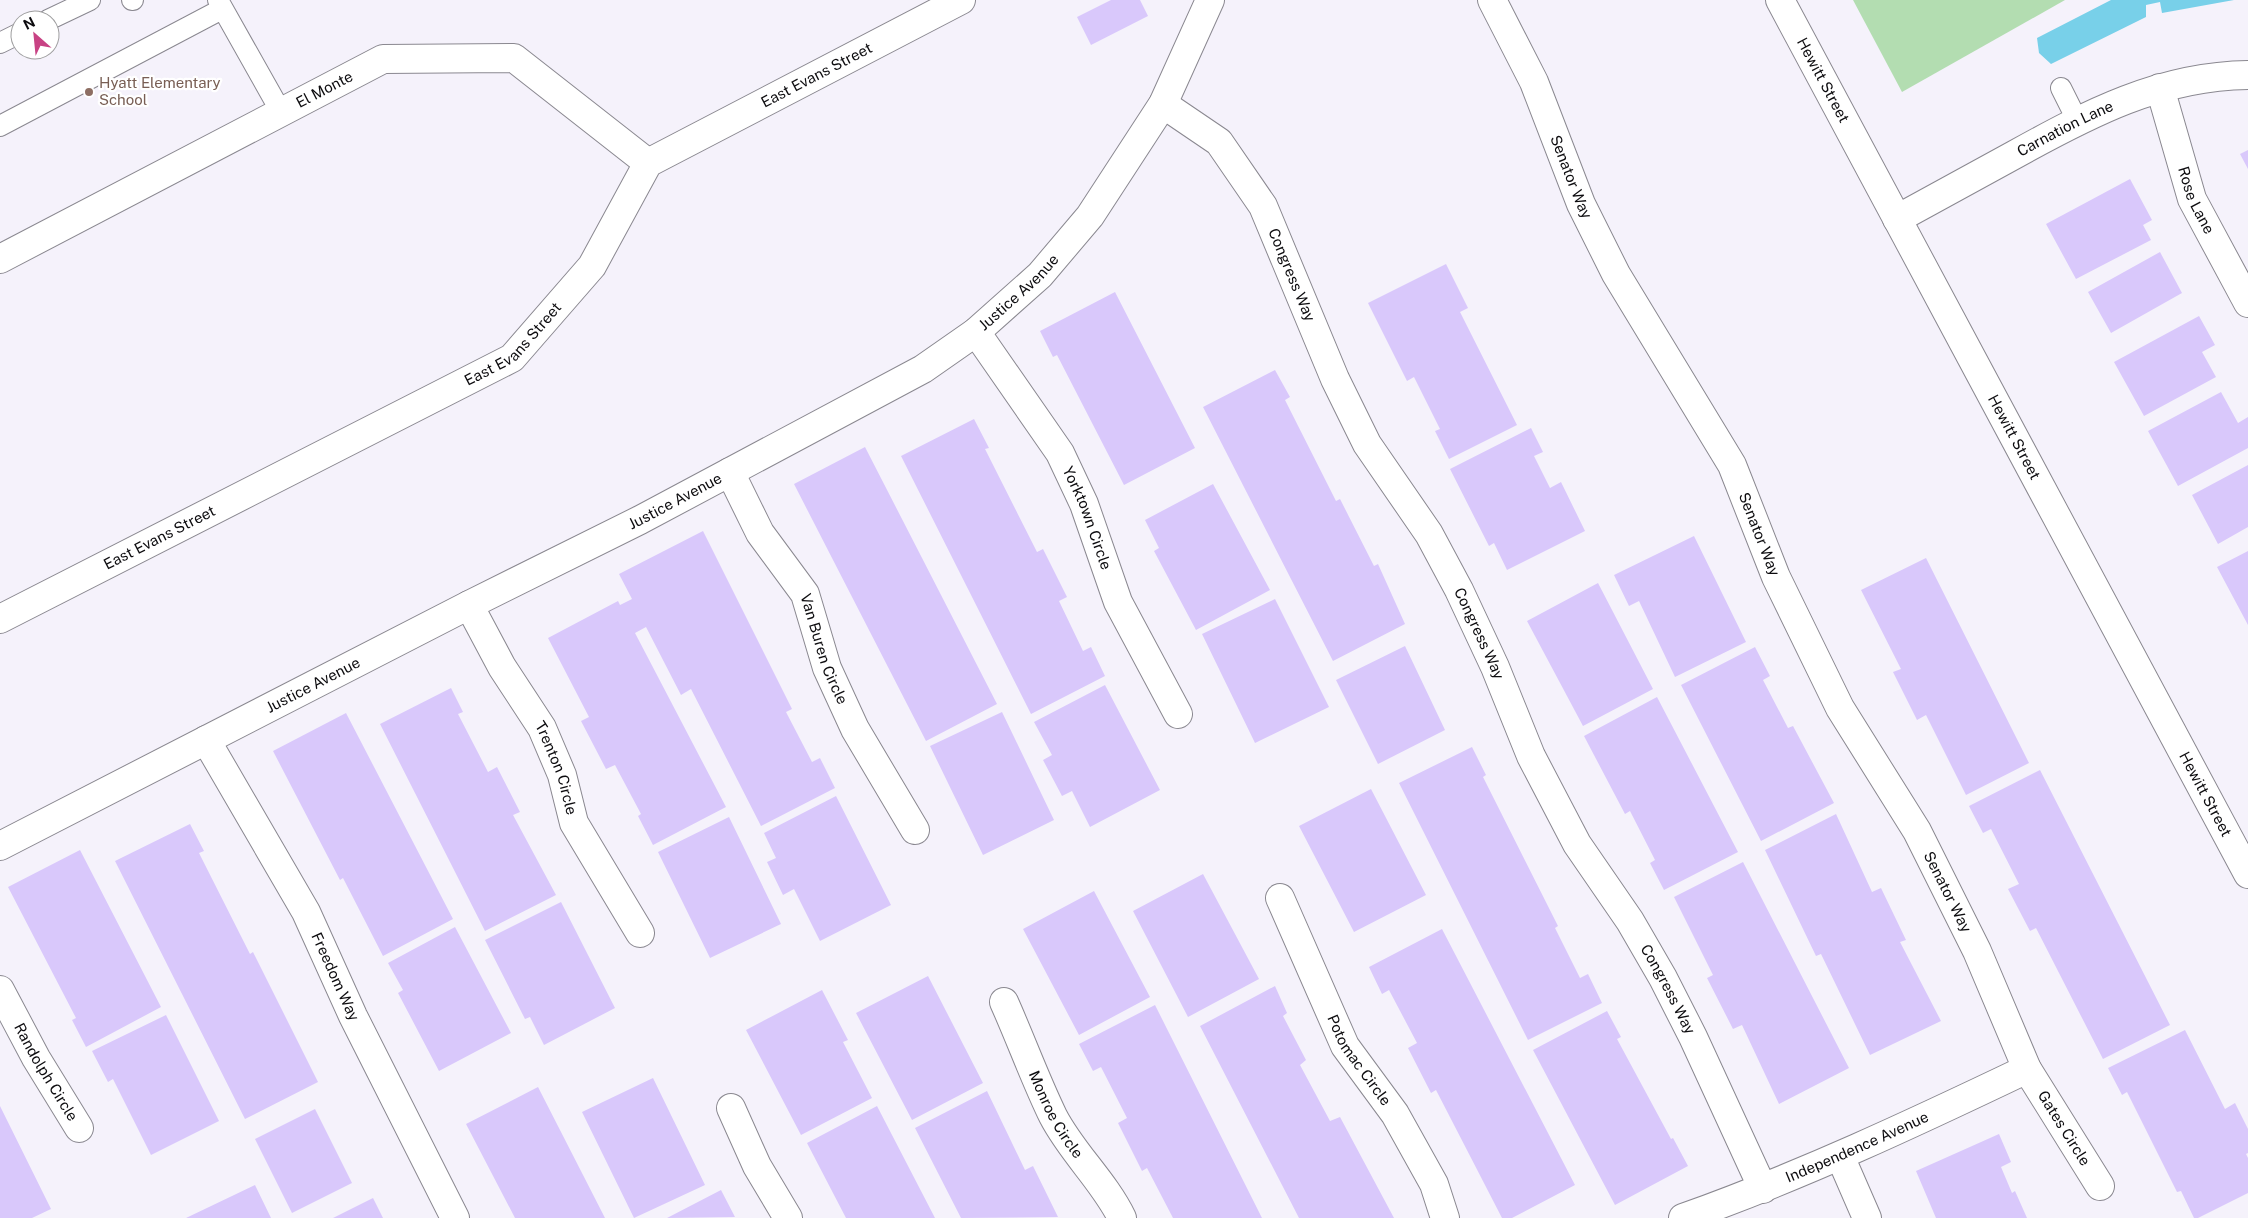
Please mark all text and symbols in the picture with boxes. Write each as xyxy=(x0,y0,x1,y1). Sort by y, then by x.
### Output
north arrow xyxy=(10,10,60,60)
text: N xyxy=(21,14,38,33)
street label: Hewitt Street xyxy=(1794,35,1853,125)
street label: East Evans Street xyxy=(758,39,875,111)
street label: El Monte xyxy=(293,67,355,111)
place label: Hyatt Elementary School xyxy=(99,74,221,108)
marker: Hyatt Elementary School xyxy=(83,86,95,98)
street label: Carnation Lane xyxy=(2014,97,2116,160)
street label: Senator Way xyxy=(1547,133,1596,221)
street label: Rose Lane xyxy=(2175,164,2218,237)
street label: Congress Way xyxy=(1265,226,1319,324)
street label: Justice Avenue xyxy=(975,251,1062,334)
street label: East Evans Street xyxy=(462,299,565,389)
street label: Hewitt Street xyxy=(1985,392,2044,482)
street label: Yorktown Circle xyxy=(1060,464,1115,572)
street label: Justice Avenue xyxy=(625,469,724,532)
street label: Senator Way xyxy=(1736,490,1784,578)
street label: East Evans Street xyxy=(101,502,218,573)
street label: Congress Way xyxy=(1451,585,1508,682)
street label: Van Buren Circle xyxy=(797,592,851,707)
street label: Justice Avenue xyxy=(263,654,363,716)
street label: Trenton Circle xyxy=(532,718,581,817)
street label: Hewitt Street xyxy=(2176,749,2235,839)
street label: Senator Way xyxy=(1921,848,1975,935)
street label: Freedom Way xyxy=(308,930,363,1024)
street label: Congress Way xyxy=(1637,941,1699,1037)
street label: Potomac Circle xyxy=(1324,1012,1395,1109)
street label: Randolph Circle xyxy=(11,1020,82,1124)
street label: Monroe Circle xyxy=(1026,1068,1087,1161)
street label: Gates Circle xyxy=(2035,1087,2094,1169)
street label: Independence Avenue xyxy=(1783,1108,1931,1186)

